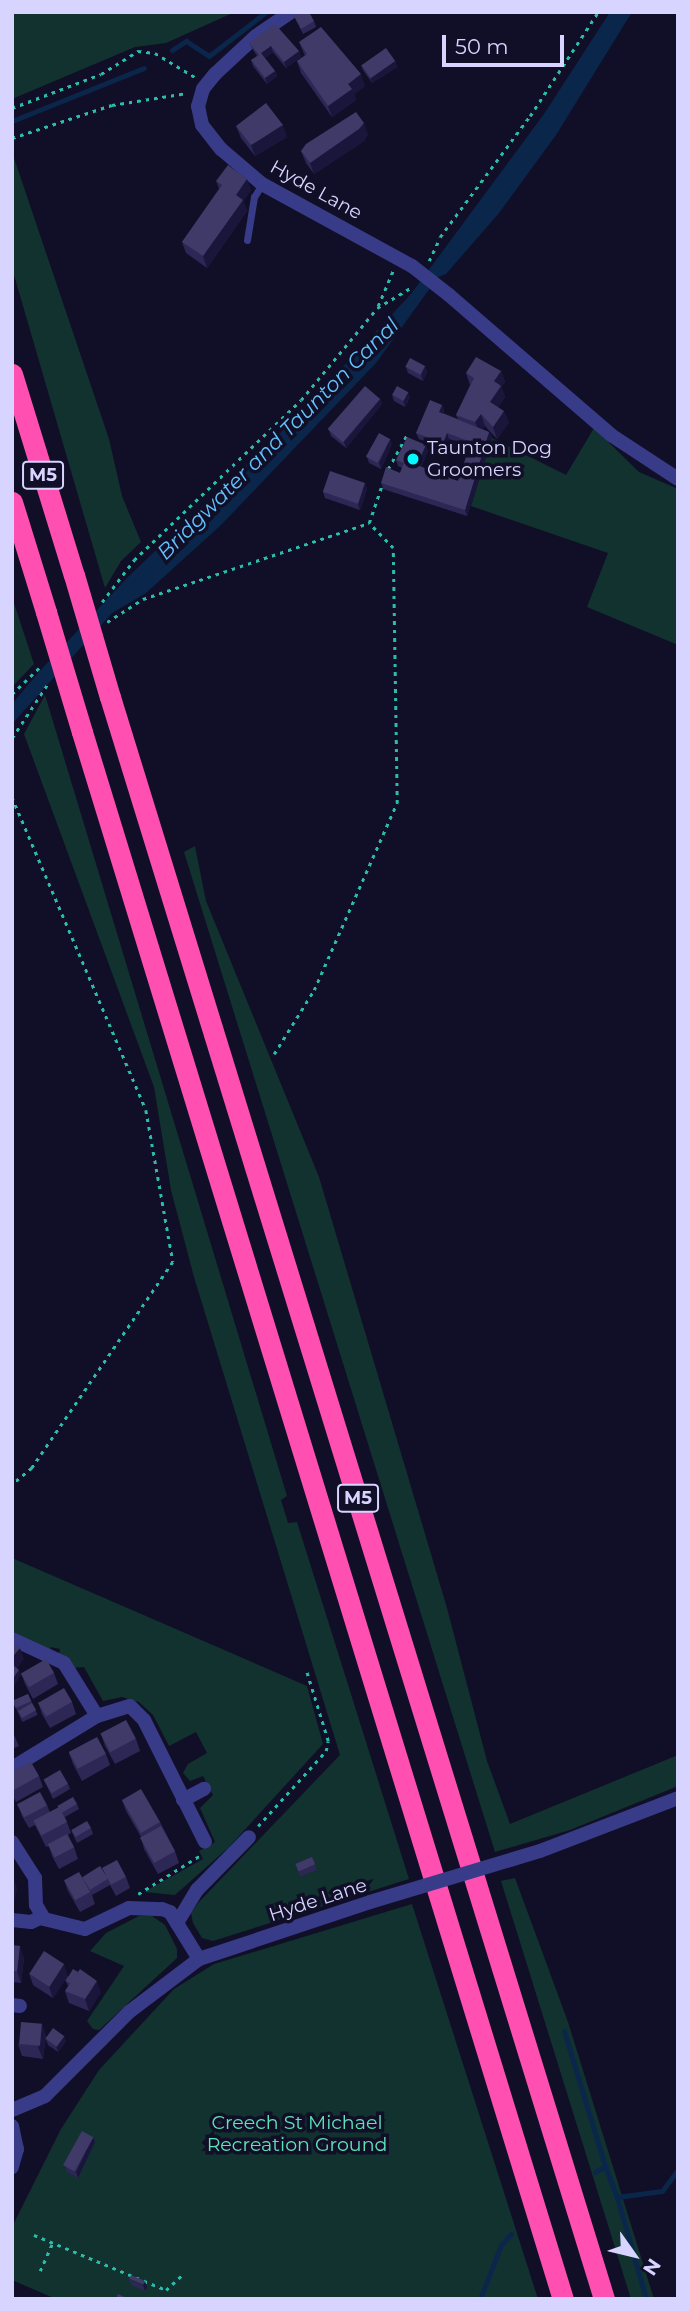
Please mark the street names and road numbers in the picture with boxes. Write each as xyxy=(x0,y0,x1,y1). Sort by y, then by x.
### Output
street label: Hyde Lane xyxy=(266,155,366,225)
road number: M5 xyxy=(22,461,64,490)
road number: M5 xyxy=(337,1484,379,1512)
street label: Hyde Lane xyxy=(266,1873,370,1927)

